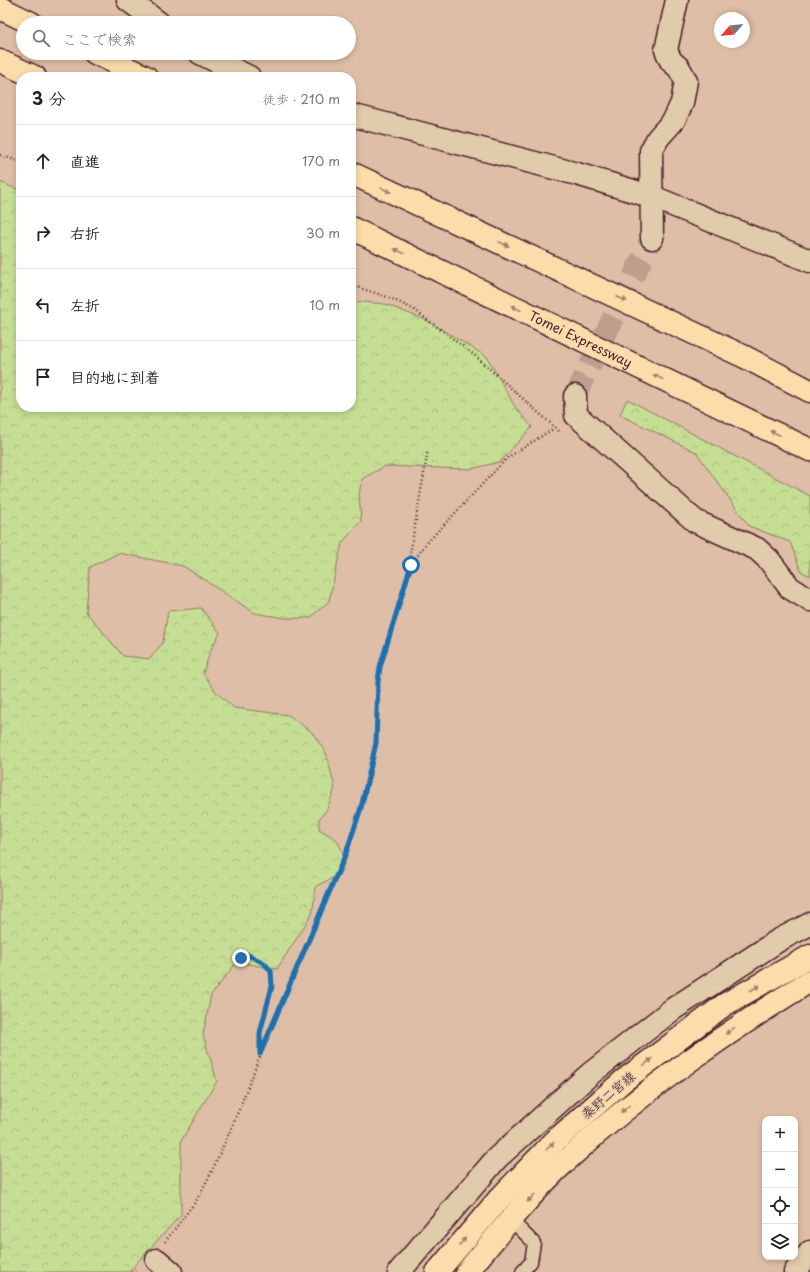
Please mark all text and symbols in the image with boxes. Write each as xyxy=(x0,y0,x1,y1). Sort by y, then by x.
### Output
north arrow xyxy=(714,12,750,48)
search box xyxy=(16,16,356,60)
icon: search xyxy=(30,27,52,49)
text: ここで検索 xyxy=(62,27,137,50)
text: 3 分 xyxy=(32,85,66,111)
text: 徒歩 · 210 m xyxy=(263,89,340,108)
text: 直進 xyxy=(70,149,100,172)
icon: ahead xyxy=(32,150,54,172)
text: 170 m xyxy=(302,151,340,170)
one-way arrow xyxy=(381,187,392,193)
text: 右折 xyxy=(70,221,100,244)
icon: right xyxy=(32,222,54,244)
text: 30 m xyxy=(306,223,340,242)
one-way arrow xyxy=(499,242,511,248)
one-way arrow xyxy=(393,248,404,255)
text: 左折 xyxy=(70,293,100,316)
icon: left xyxy=(32,294,54,316)
text: 10 m xyxy=(310,295,340,314)
one-way arrow xyxy=(616,296,628,302)
one-way arrow xyxy=(510,305,521,311)
street label: Tomei Expressway xyxy=(526,305,636,372)
text: 目的地に到着 xyxy=(70,365,160,388)
icon: arrive xyxy=(32,366,54,388)
one-way arrow xyxy=(652,374,664,380)
one-way arrow xyxy=(769,430,781,436)
route start xyxy=(402,556,420,574)
route end xyxy=(232,949,250,967)
one-way arrow xyxy=(749,984,761,991)
one-way arrow xyxy=(724,1027,735,1036)
one-way arrow xyxy=(643,1058,654,1066)
street label: 秦野二宮線 xyxy=(577,1066,639,1123)
one-way arrow xyxy=(620,1105,631,1114)
map controls xyxy=(762,1116,798,1260)
button: + xyxy=(762,1116,798,1152)
one-way arrow xyxy=(545,1141,555,1151)
button: − xyxy=(762,1152,798,1188)
button: locate xyxy=(762,1188,798,1224)
one-way arrow xyxy=(526,1193,535,1203)
button: layers xyxy=(762,1224,798,1260)
one-way arrow xyxy=(457,1237,466,1247)

